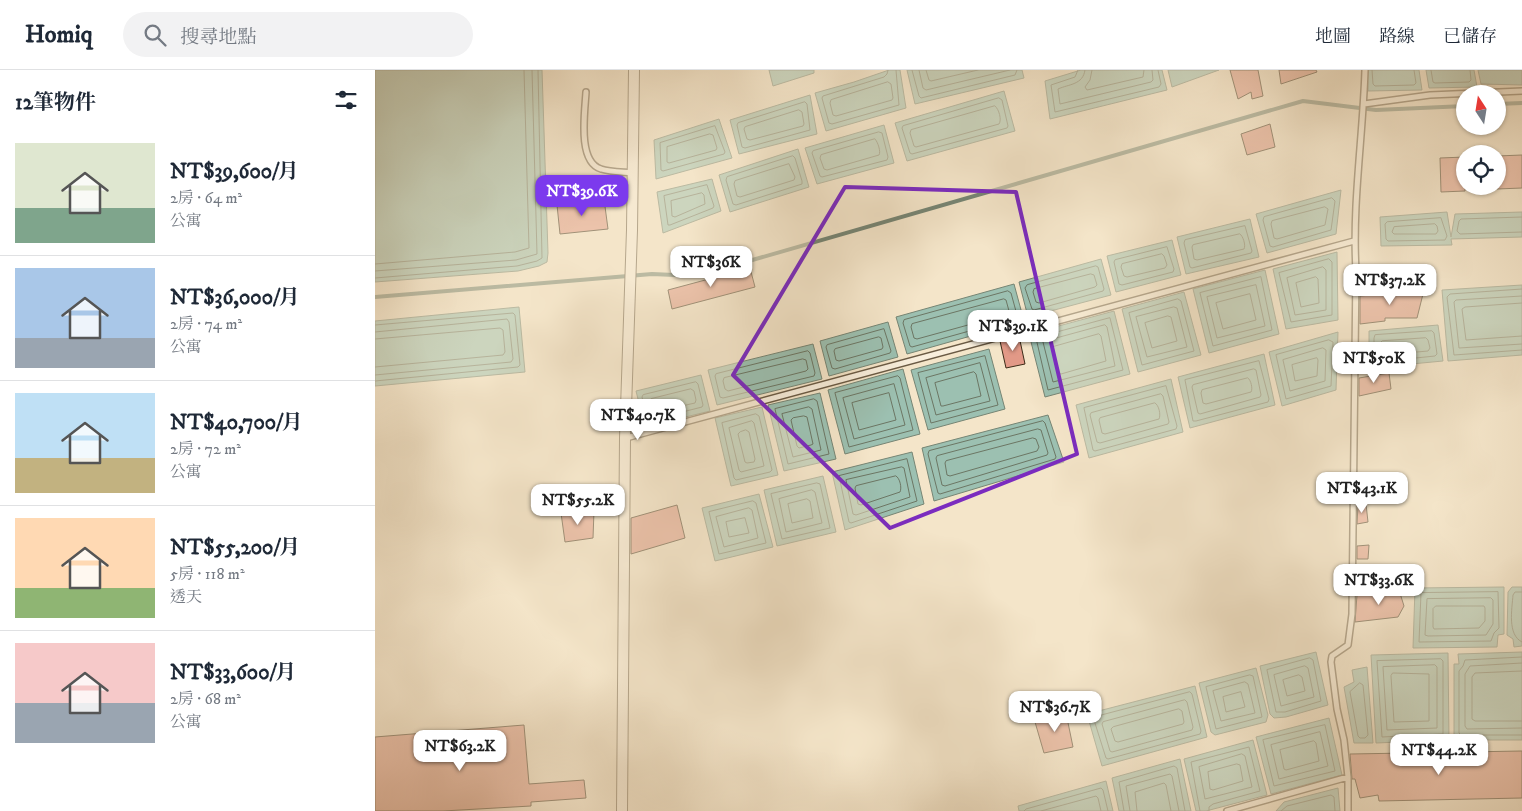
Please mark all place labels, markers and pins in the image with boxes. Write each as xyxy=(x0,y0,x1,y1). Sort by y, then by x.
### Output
pin: NT$39.6K xyxy=(530,174,634,217)
pin: NT$36K xyxy=(670,246,752,288)
pin: NT$37.2K xyxy=(1338,264,1442,306)
pin: NT$39.1K xyxy=(961,310,1065,352)
pin: NT$50K xyxy=(1333,342,1415,384)
pin: NT$40.7K xyxy=(586,398,690,441)
pin: NT$43.1K xyxy=(1310,472,1414,514)
pin: NT$55.2K xyxy=(526,484,630,526)
pin: NT$33.6K xyxy=(1327,564,1431,606)
pin: NT$36.7K xyxy=(1003,690,1107,733)
pin: NT$63.2K xyxy=(408,730,512,772)
pin: NT$44.2K xyxy=(1387,734,1491,776)

